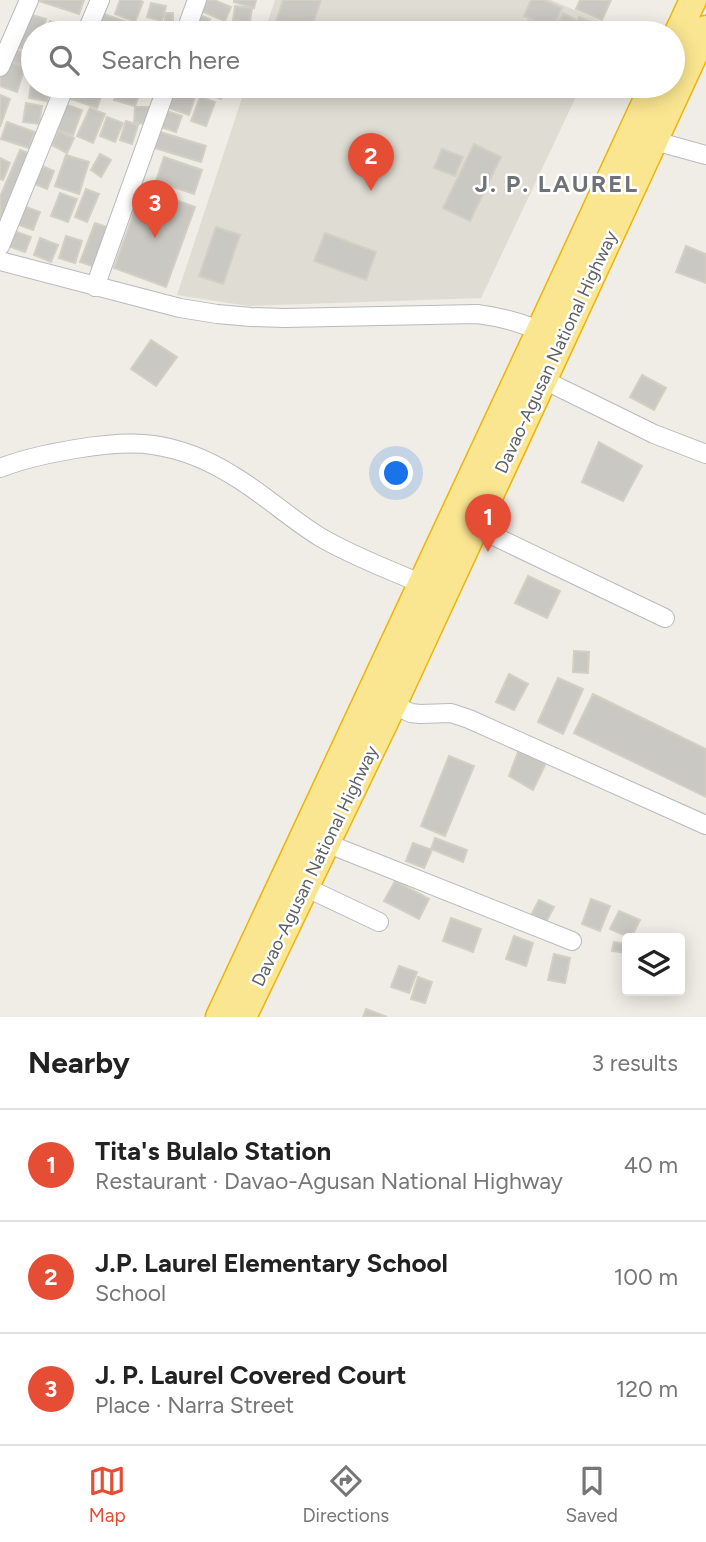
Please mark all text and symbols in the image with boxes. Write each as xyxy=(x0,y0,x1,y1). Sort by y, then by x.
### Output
search box xyxy=(21,21,685,98)
icon: search xyxy=(45,41,83,79)
text: Search here xyxy=(101,44,240,76)
pin: 2 xyxy=(348,133,394,191)
district label: J. P. LAUREL xyxy=(475,169,639,198)
pin: 3 xyxy=(132,180,178,238)
street label: Davao-Agusan National Highway xyxy=(490,227,622,477)
your location xyxy=(379,456,413,490)
pin: 1 xyxy=(465,494,511,552)
street label: Davao-Agusan National Highway xyxy=(247,742,383,990)
map controls xyxy=(622,933,685,996)
button: layers xyxy=(622,933,685,996)
text: Nearby xyxy=(28,1044,130,1081)
text: 3 results xyxy=(591,1049,678,1077)
text: Tita's Bulalo Station xyxy=(95,1135,331,1167)
text: 1 xyxy=(46,1151,56,1179)
text: 40 m xyxy=(624,1151,678,1179)
text: Restaurant · Davao-Agusan National Highway xyxy=(95,1167,563,1195)
text: J.P. Laurel Elementary School xyxy=(95,1247,448,1279)
text: 2 xyxy=(44,1263,58,1291)
text: 100 m xyxy=(614,1263,678,1291)
text: School xyxy=(95,1279,166,1307)
text: J. P. Laurel Covered Court xyxy=(95,1359,407,1391)
text: 3 xyxy=(45,1375,57,1403)
text: 120 m xyxy=(616,1375,678,1403)
text: Place · Narra Street xyxy=(95,1391,294,1419)
tab: Map xyxy=(88,1462,126,1527)
tab: Directions xyxy=(302,1462,389,1527)
tab: Saved xyxy=(565,1462,618,1527)

